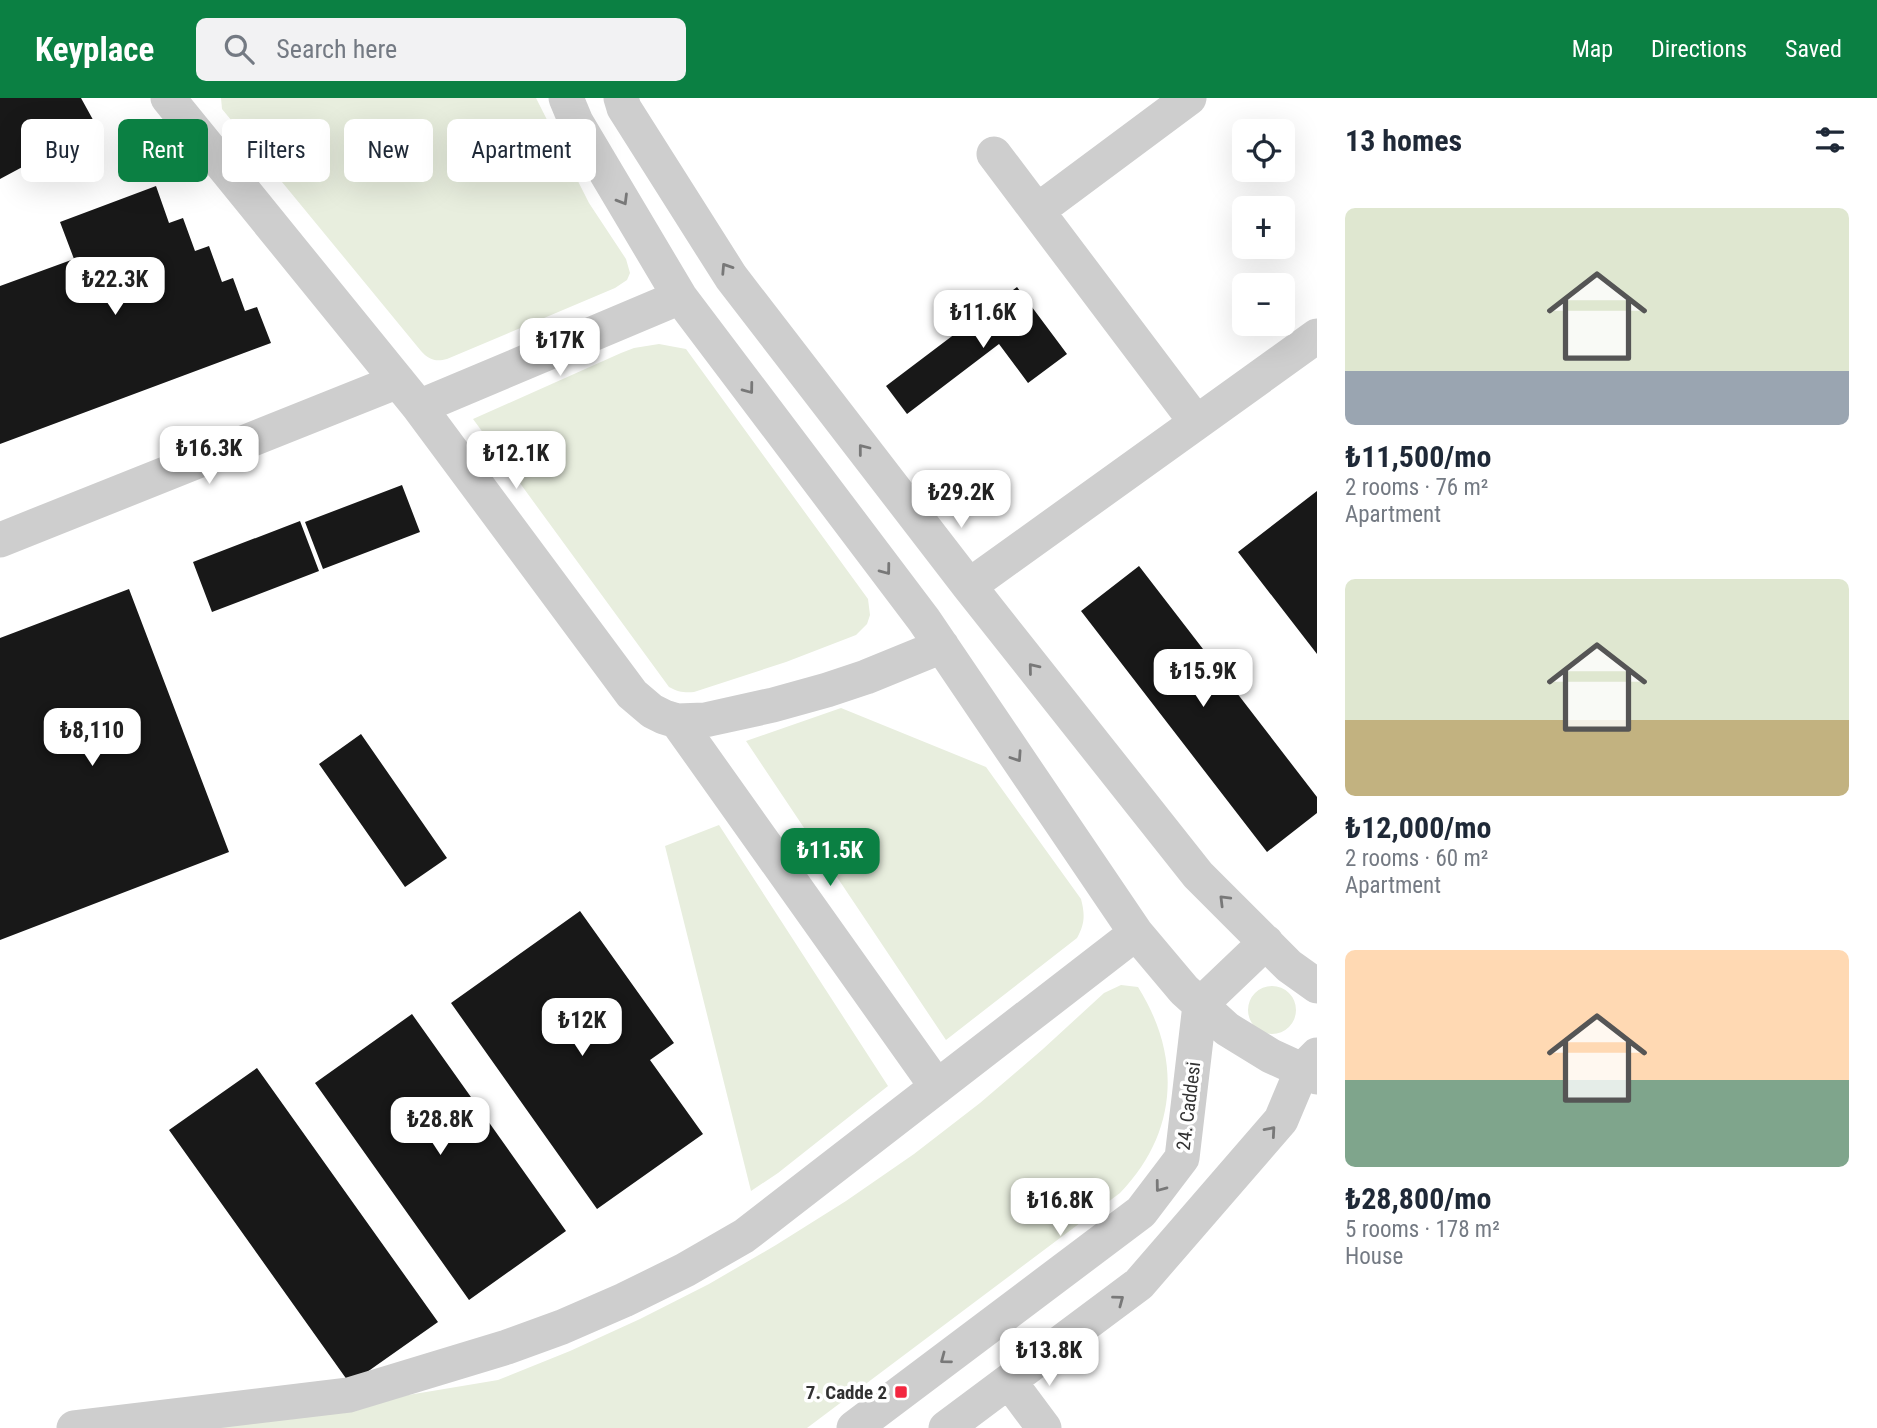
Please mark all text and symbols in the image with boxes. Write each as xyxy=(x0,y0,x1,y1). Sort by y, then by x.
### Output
search box xyxy=(196,18,686,81)
text: Keyplace xyxy=(35,30,154,69)
icon: search xyxy=(220,30,258,68)
text: Search here xyxy=(276,34,397,64)
text: Map xyxy=(1572,35,1613,63)
text: Directions xyxy=(1651,35,1747,63)
text: Saved xyxy=(1785,35,1842,63)
chip: Buy xyxy=(21,119,104,182)
chip: Rent xyxy=(118,119,208,182)
chip: Filters xyxy=(222,119,330,182)
chip: New xyxy=(344,119,433,182)
chip: Apartment xyxy=(447,119,596,182)
map controls xyxy=(1232,119,1295,336)
button: locate xyxy=(1232,119,1295,182)
icon: filters xyxy=(1811,121,1849,159)
text: 13 homes xyxy=(1345,123,1462,158)
one-way arrow xyxy=(614,193,627,206)
button: + xyxy=(1232,196,1295,259)
icon: home xyxy=(1534,253,1660,379)
pin: ₺22.3K xyxy=(58,258,172,317)
one-way arrow xyxy=(721,263,734,276)
text: ₺22.3K xyxy=(82,266,148,293)
button: − xyxy=(1232,273,1295,336)
pin: ₺11.6K xyxy=(926,290,1040,350)
text: ₺11.6K xyxy=(950,299,1016,326)
pin: ₺17K xyxy=(519,318,601,378)
text: ₺17K xyxy=(536,327,584,354)
one-way arrow xyxy=(741,381,754,394)
pin: ₺16.3K xyxy=(152,426,266,486)
pin: ₺12.1K xyxy=(459,432,573,491)
text: ₺16.3K xyxy=(176,435,242,462)
text: ₺11,500/mo xyxy=(1345,439,1491,474)
text: ₺12.1K xyxy=(483,440,549,467)
one-way arrow xyxy=(859,445,872,457)
pin: ₺29.2K xyxy=(904,470,1018,530)
text: 2 rooms · 76 m² xyxy=(1345,474,1488,501)
text: ₺29.2K xyxy=(928,479,994,506)
text: Apartment xyxy=(1345,501,1441,528)
one-way arrow xyxy=(878,563,891,575)
icon: home xyxy=(1534,624,1660,750)
pin: ₺15.9K xyxy=(1146,650,1260,709)
text: ₺15.9K xyxy=(1170,658,1236,685)
one-way arrow xyxy=(1029,663,1042,675)
pin: ₺8,110 xyxy=(35,708,149,768)
text: ₺8,110 xyxy=(60,717,124,744)
one-way arrow xyxy=(1009,749,1021,762)
text: ₺12,000/mo xyxy=(1345,810,1491,845)
pin: ₺11.5K xyxy=(773,828,887,888)
text: ₺11.5K xyxy=(797,837,863,864)
text: 2 rooms · 60 m² xyxy=(1345,845,1488,872)
text: Apartment xyxy=(1345,872,1441,899)
one-way arrow xyxy=(1219,896,1232,909)
icon: home xyxy=(1534,995,1660,1121)
pin: ₺12K xyxy=(541,998,623,1058)
text: ₺12K xyxy=(558,1007,606,1034)
street label: 24. Caddesi xyxy=(1172,1061,1205,1152)
pin: ₺28.8K xyxy=(383,1098,497,1157)
text: ₺28.8K xyxy=(407,1106,473,1133)
one-way arrow xyxy=(1263,1127,1275,1140)
pin: ₺16.8K xyxy=(1003,1178,1117,1238)
one-way arrow xyxy=(1156,1179,1168,1192)
text: ₺28,800/mo xyxy=(1345,1181,1491,1216)
text: ₺16.8K xyxy=(1027,1187,1093,1214)
text: 5 rooms · 178 m² xyxy=(1345,1216,1500,1243)
text: House xyxy=(1345,1243,1403,1270)
one-way arrow xyxy=(1111,1295,1123,1308)
pin: ₺13.8K xyxy=(992,1328,1106,1388)
text: ₺13.8K xyxy=(1016,1337,1082,1364)
one-way arrow xyxy=(940,1351,953,1364)
place label: 7. Cadde 2 xyxy=(806,1381,887,1404)
marker: 7. Cadde 2 xyxy=(893,1384,909,1400)

